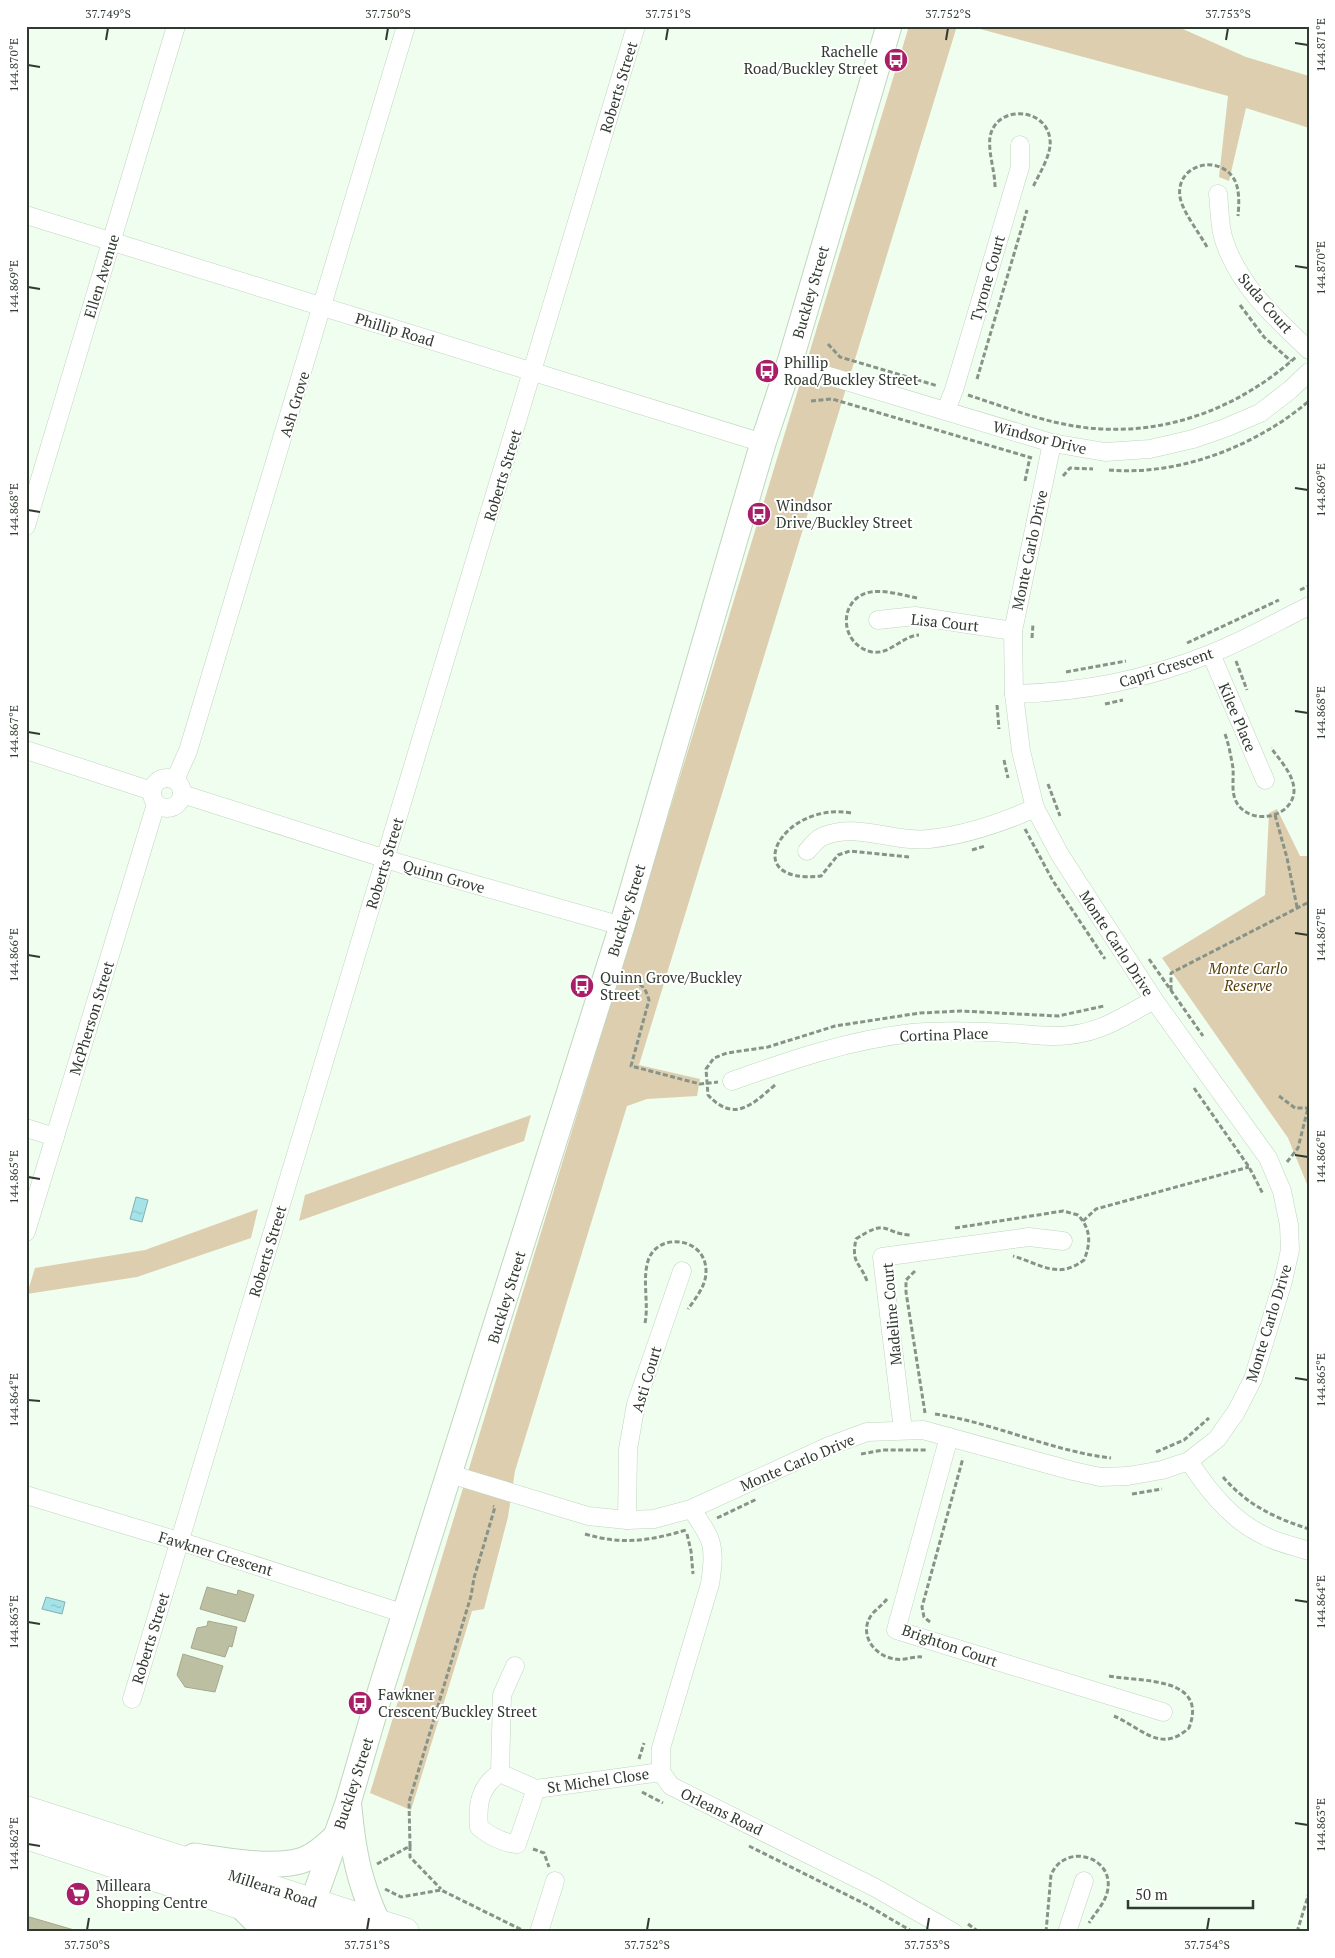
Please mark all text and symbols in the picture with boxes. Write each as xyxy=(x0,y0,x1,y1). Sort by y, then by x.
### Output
text: 37.749°S xyxy=(85,6,131,21)
text: 37.750°S xyxy=(365,6,411,21)
text: 37.751°S xyxy=(645,6,691,21)
text: 37.752°S xyxy=(925,6,971,21)
text: 37.753°S xyxy=(1205,6,1251,21)
text: 144.871°E xyxy=(1313,18,1328,72)
text: 144.870°E xyxy=(6,38,21,92)
street label: Roberts Street xyxy=(595,38,642,135)
place label: Rachelle Road/Buckley Street xyxy=(744,41,878,78)
bus stop icon: Rachelle Road/Buckley Street xyxy=(883,47,909,73)
street label: Ellen Avenue xyxy=(79,232,123,320)
street label: Tyrone Court xyxy=(965,232,1009,323)
text: 144.870°E xyxy=(1313,241,1328,295)
street label: Buckley Street xyxy=(787,243,833,341)
text: 144.869°E xyxy=(6,260,21,314)
street label: Suda Court xyxy=(1234,269,1298,338)
street label: Phillip Road xyxy=(353,308,437,350)
place label: Phillip Road/Buckley Street xyxy=(784,352,919,389)
bus stop icon: Phillip Road/Buckley Street xyxy=(754,358,780,384)
street label: Ash Grove xyxy=(274,368,314,440)
street label: Windsor Drive xyxy=(991,416,1089,458)
street label: Roberts Street xyxy=(479,426,526,523)
text: 144.869°E xyxy=(1313,463,1328,517)
text: 144.868°E xyxy=(6,483,21,537)
street label: Monte Carlo Drive xyxy=(1007,488,1051,612)
place label: Windsor Drive/Buckley Street xyxy=(776,495,913,532)
bus stop icon: Windsor Drive/Buckley Street xyxy=(746,501,772,527)
street label: Lisa Court xyxy=(910,609,980,636)
street label: Capri Crescent xyxy=(1116,642,1216,692)
street label: Kilee Place xyxy=(1215,680,1261,754)
text: 144.868°E xyxy=(1313,686,1328,740)
text: 144.867°E xyxy=(6,705,21,759)
street label: Roberts Street xyxy=(361,814,408,911)
street label: Quinn Grove xyxy=(401,855,487,897)
street label: Buckley Street xyxy=(602,861,650,959)
street label: Monte Carlo Drive xyxy=(1075,886,1159,1000)
text: 144.867°E xyxy=(1313,908,1328,962)
text: 144.866°E xyxy=(6,928,21,982)
street label: McPherson Street xyxy=(64,958,118,1078)
park label: Monte Carlo Reserve xyxy=(1207,958,1288,995)
place label: Quinn Grove/Buckley Street xyxy=(600,967,742,1004)
bus stop icon: Quinn Grove/Buckley Street xyxy=(569,973,595,999)
street label: Cortina Place xyxy=(899,1022,989,1046)
text: 144.866°E xyxy=(1313,1130,1328,1184)
text: 144.865°E xyxy=(6,1150,21,1204)
street label: Roberts Street xyxy=(244,1202,291,1299)
street label: Buckley Street xyxy=(482,1248,530,1346)
street label: Madeline Court xyxy=(877,1261,905,1366)
street label: Monte Carlo Drive xyxy=(1241,1262,1295,1384)
street label: Asti Court xyxy=(626,1343,666,1414)
text: 144.865°E xyxy=(1313,1353,1328,1407)
text: 144.864°E xyxy=(6,1373,21,1427)
street label: Monte Carlo Drive xyxy=(737,1429,857,1495)
street label: Fawkner Crescent xyxy=(156,1526,276,1580)
text: 144.864°E xyxy=(1313,1575,1328,1629)
street label: Roberts Street xyxy=(127,1589,174,1686)
text: 144.863°E xyxy=(6,1595,21,1649)
street label: Brighton Court xyxy=(899,1619,1001,1671)
place label: Fawkner Crescent/Buckley Street xyxy=(378,1684,537,1721)
bus stop icon: Fawkner Crescent/Buckley Street xyxy=(347,1690,373,1716)
street label: Buckley Street xyxy=(329,1734,377,1832)
street label: St Michel Close xyxy=(546,1763,650,1797)
street label: Orleans Road xyxy=(678,1783,766,1839)
text: 144.863°E xyxy=(1313,1798,1328,1852)
text: 144.862°E xyxy=(6,1817,21,1871)
street label: Milleara Road xyxy=(226,1864,320,1912)
place label: Milleara Shopping Centre xyxy=(96,1875,208,1912)
scale bar xyxy=(1128,1878,1252,1910)
supermarket icon: Milleara Shopping Centre xyxy=(65,1881,91,1907)
text: 50 m xyxy=(1135,1884,1168,1904)
text: 37.750°S xyxy=(64,1937,110,1952)
text: 37.751°S xyxy=(344,1937,390,1952)
text: 37.752°S xyxy=(624,1937,670,1952)
text: 37.753°S xyxy=(904,1937,950,1952)
text: 37.754°S xyxy=(1184,1937,1230,1952)

